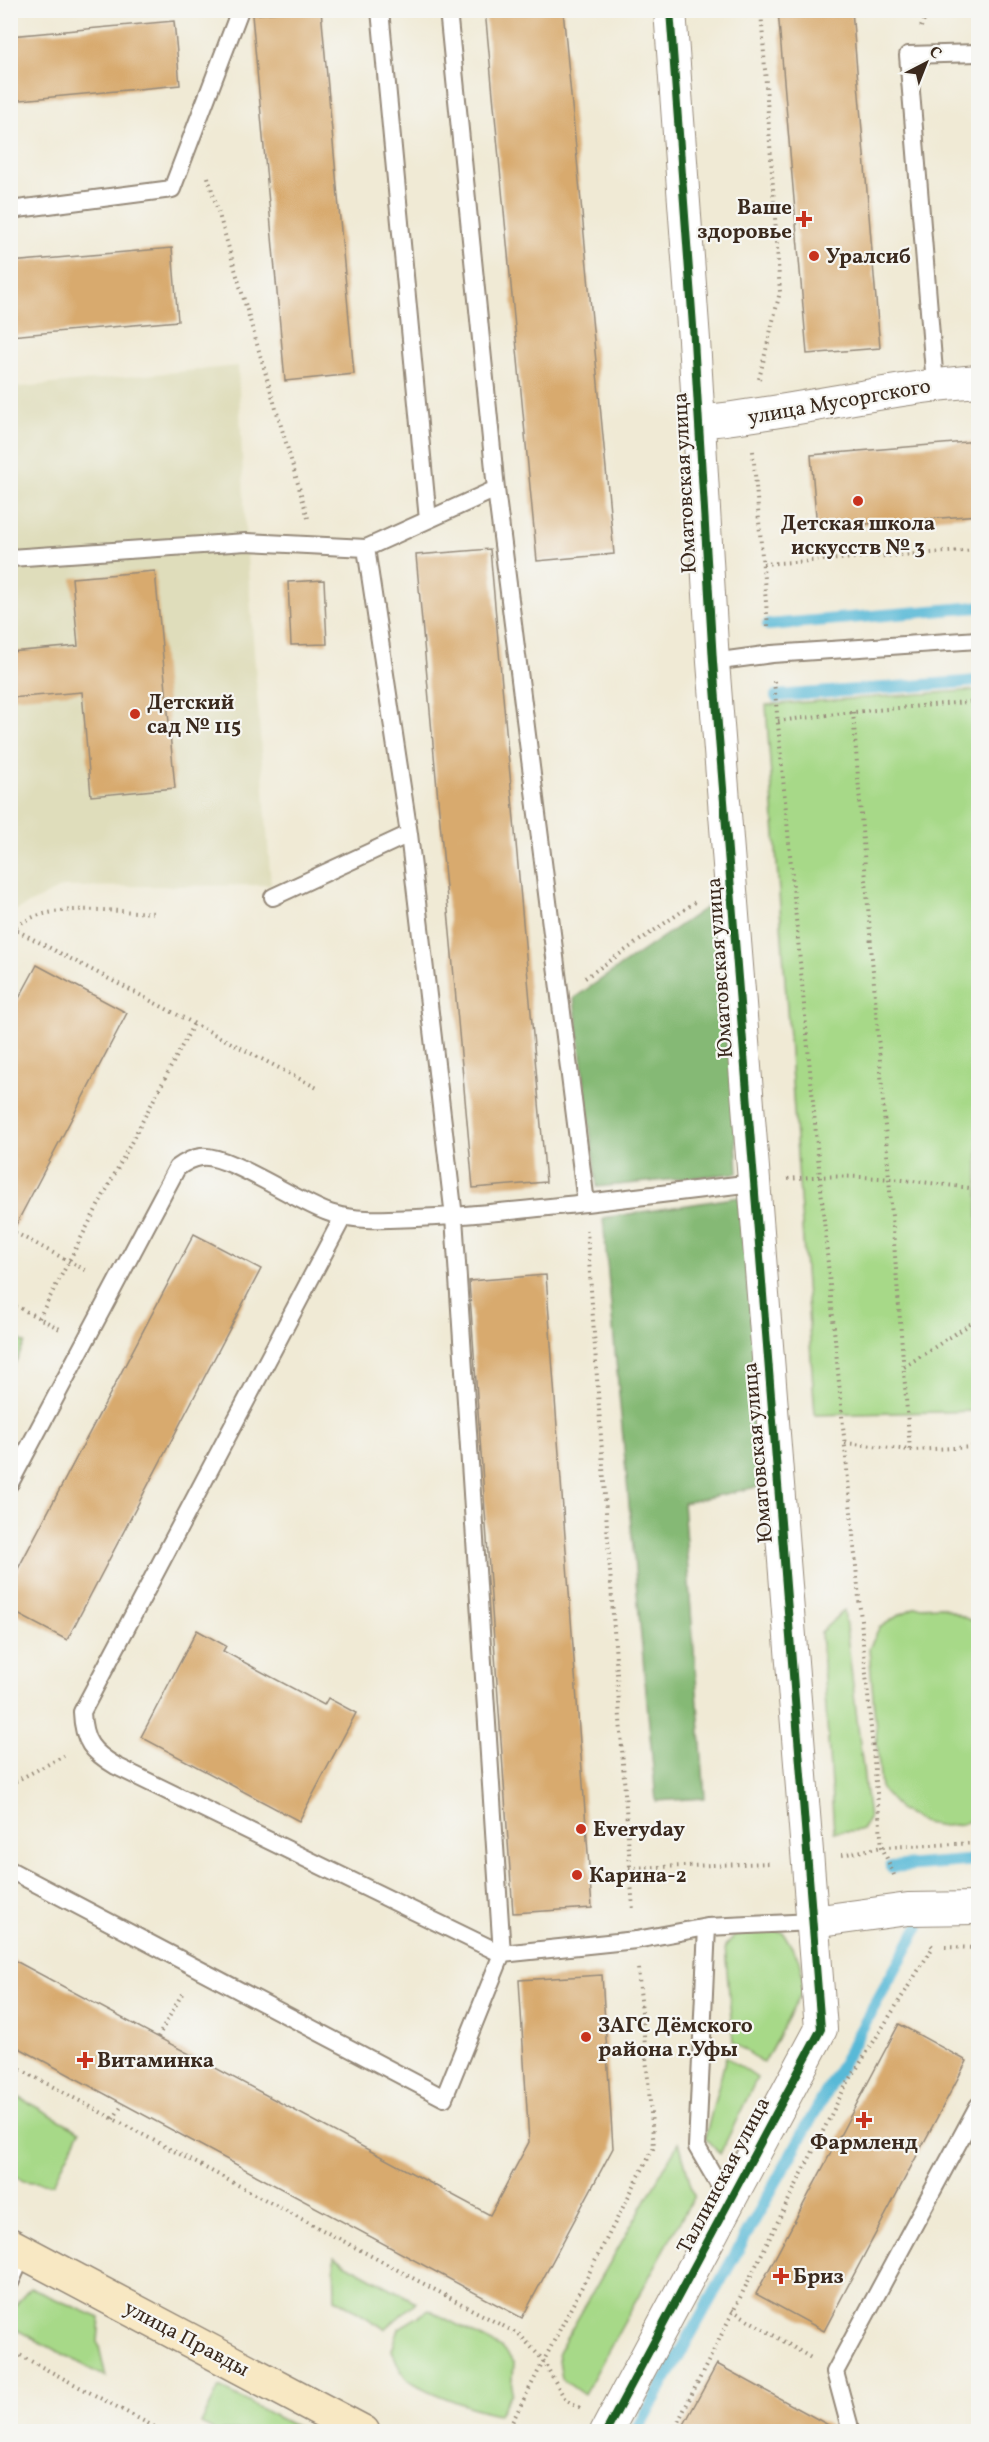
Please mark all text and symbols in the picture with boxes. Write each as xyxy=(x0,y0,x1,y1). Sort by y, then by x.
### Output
north arrow xyxy=(896,33,956,93)
text: С xyxy=(924,42,946,65)
place label: Ваше здоровье xyxy=(697,194,792,247)
marker: Ваше здоровье xyxy=(797,212,811,226)
place label: Уралсиб xyxy=(826,243,911,272)
marker: Уралсиб xyxy=(807,249,821,263)
street label: улица Мусоргского xyxy=(745,372,933,433)
street label: Юматовская улица xyxy=(666,392,705,574)
marker: Детская школа искусств № 3 xyxy=(851,494,865,508)
place label: Детская школа искусств № 3 xyxy=(781,510,935,563)
place label: Детский сад № 115 xyxy=(147,689,241,742)
marker: Детский сад № 115 xyxy=(128,707,142,721)
street label: Юматовская улица xyxy=(700,876,741,1059)
street label: Юматовская улица xyxy=(736,1361,781,1545)
place label: Everyday xyxy=(593,1816,685,1845)
marker: Everyday xyxy=(574,1822,588,1836)
place label: Карина-2 xyxy=(589,1862,687,1891)
marker: Карина-2 xyxy=(570,1868,584,1882)
place label: ЗАГС Дёмского района г.Уфы xyxy=(598,2012,753,2065)
marker: ЗАГС Дёмского района г.Уфы xyxy=(579,2030,593,2044)
place label: Витаминка xyxy=(97,2047,214,2076)
marker: Витаминка xyxy=(78,2053,92,2067)
street label: Таллинская улица xyxy=(671,2092,778,2259)
marker: Фармленд xyxy=(857,2113,871,2127)
place label: Фармленд xyxy=(810,2129,918,2158)
place label: Бриз xyxy=(793,2263,844,2292)
marker: Бриз xyxy=(774,2269,788,2283)
street label: улица Правды xyxy=(119,2294,254,2385)

